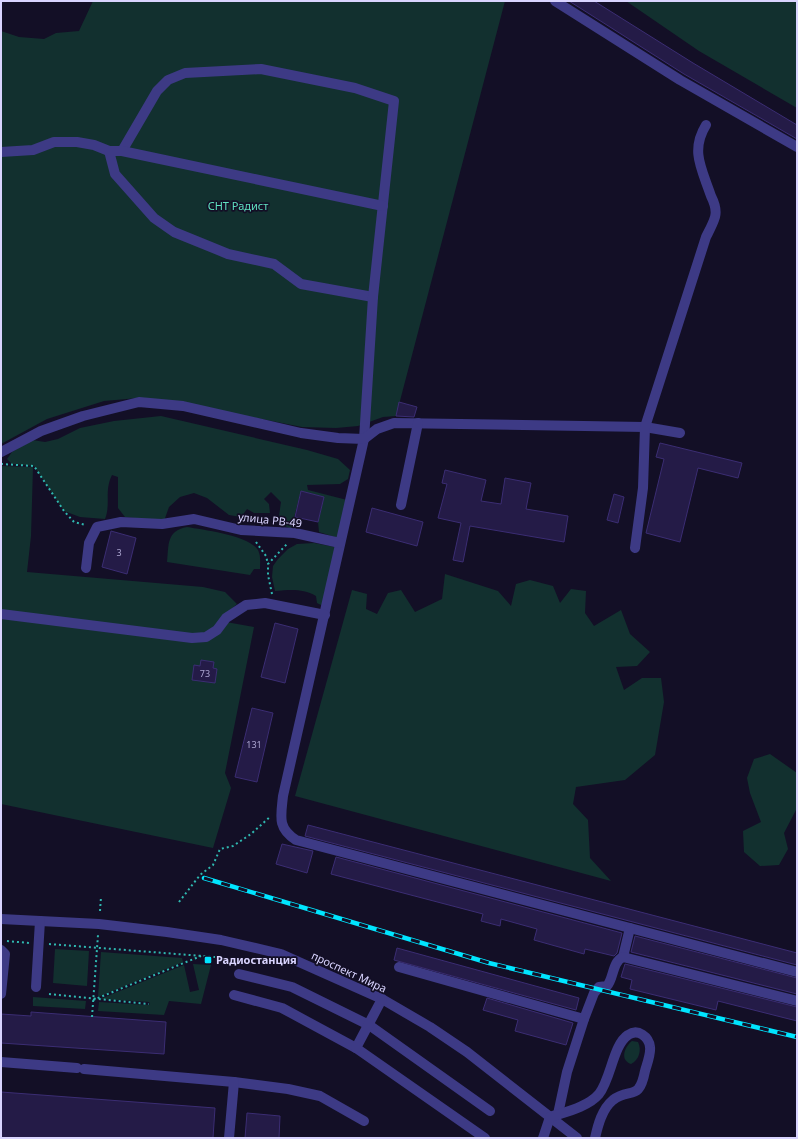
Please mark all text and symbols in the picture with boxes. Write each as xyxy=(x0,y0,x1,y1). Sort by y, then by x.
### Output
park label: СНТ Радист xyxy=(208,198,268,213)
street label: улица РВ-49 xyxy=(237,509,303,530)
house number: 3 xyxy=(116,546,122,559)
house number: 73 xyxy=(200,667,210,680)
house number: 131 xyxy=(246,738,262,751)
street label: проспект Мира xyxy=(309,948,389,996)
place label: Радиостанция xyxy=(216,952,297,967)
marker: Радиостанция xyxy=(203,955,213,965)

